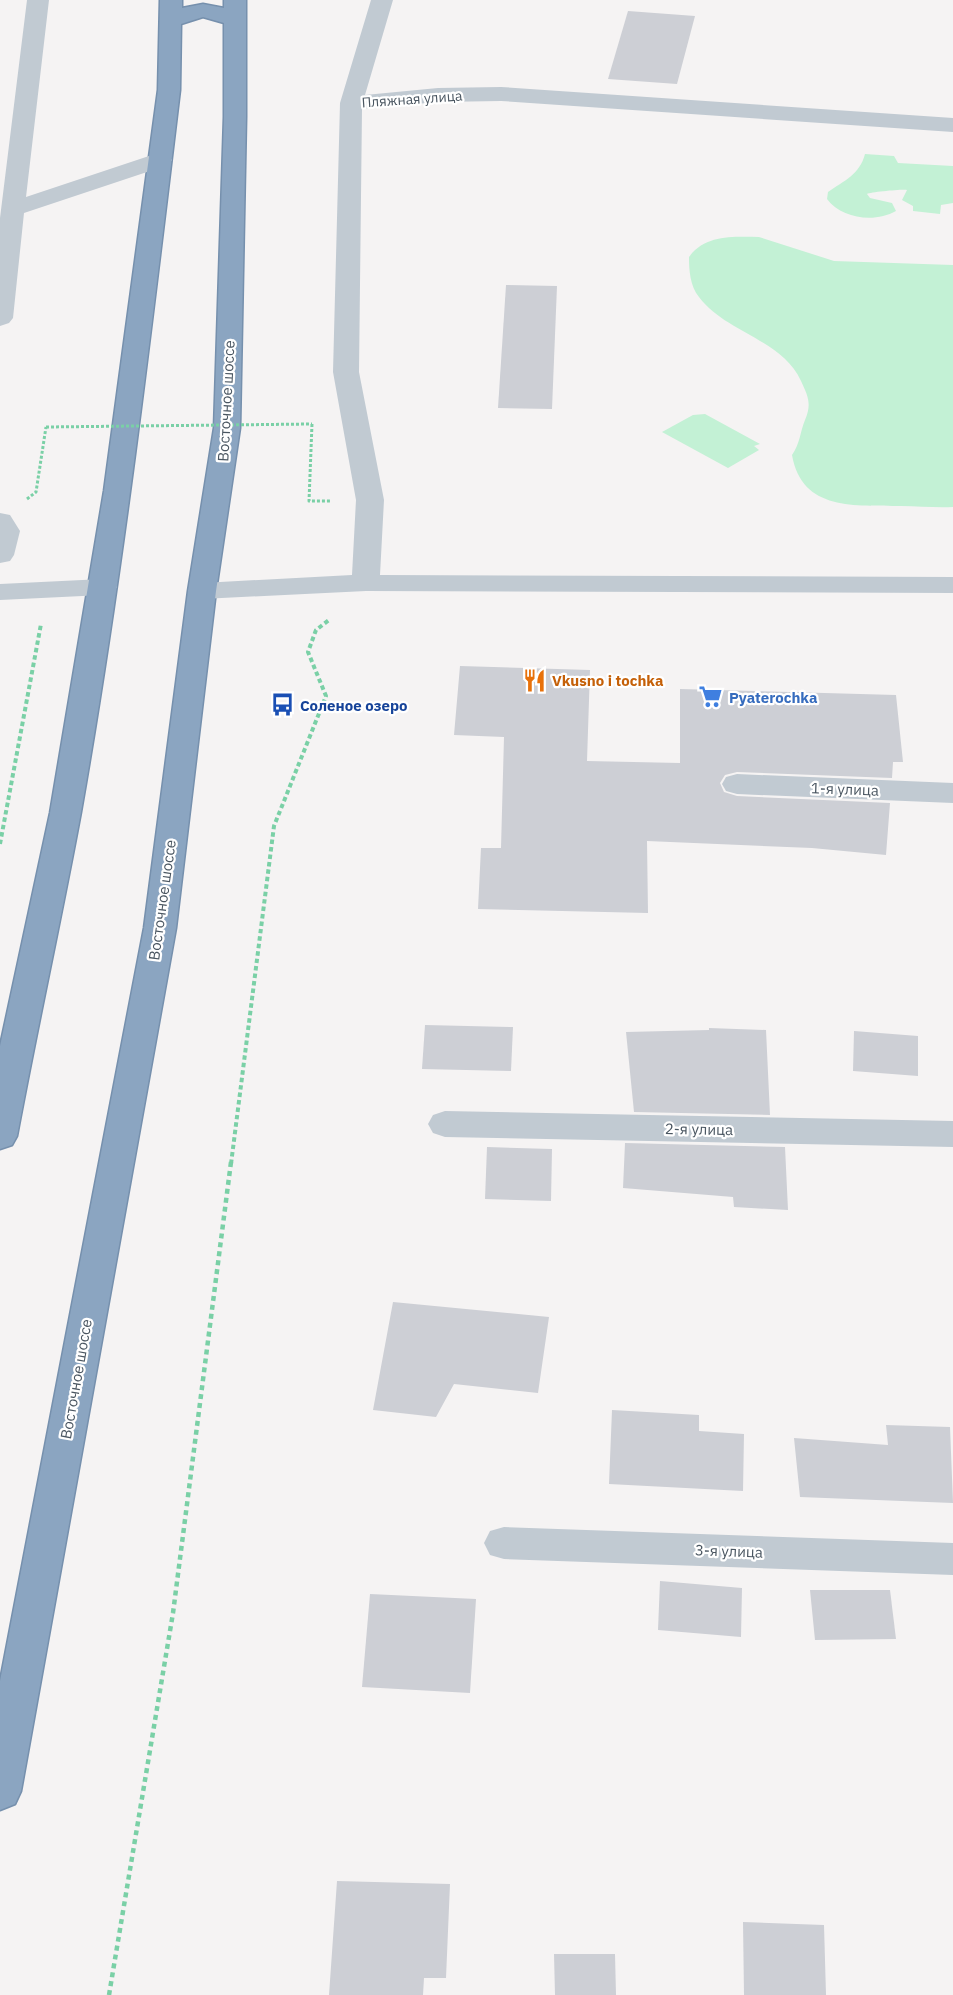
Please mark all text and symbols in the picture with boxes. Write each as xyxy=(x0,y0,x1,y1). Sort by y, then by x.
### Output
street label: Пляжная улица xyxy=(361,86,464,112)
street label: Восточное шоссе xyxy=(213,340,239,462)
restaurant icon: Vkusno i tochka xyxy=(521,667,547,693)
place label: Vkusno i tochka xyxy=(552,671,664,690)
supermarket icon: Pyaterochka xyxy=(698,684,724,710)
place label: Pyaterochka xyxy=(729,688,818,707)
bus stop icon: Соленое озеро xyxy=(269,692,295,718)
place label: Соленое озеро xyxy=(300,696,408,715)
street label: 1-я улица xyxy=(811,778,879,800)
street label: Восточное шоссе xyxy=(144,838,180,962)
street label: 2-я улица xyxy=(665,1119,733,1139)
street label: Восточное шоссе xyxy=(56,1317,96,1441)
street label: 3-я улица xyxy=(695,1540,763,1562)

